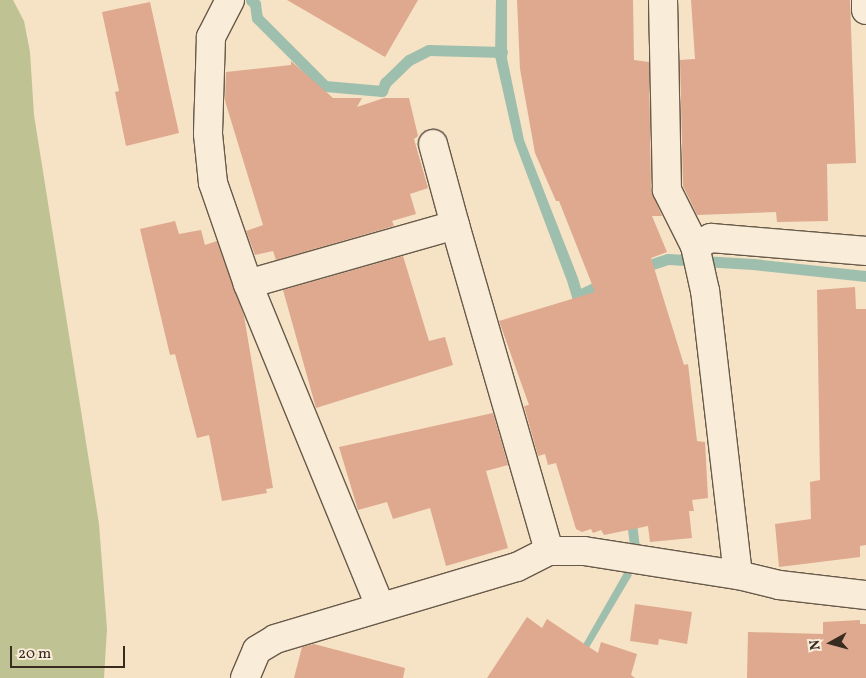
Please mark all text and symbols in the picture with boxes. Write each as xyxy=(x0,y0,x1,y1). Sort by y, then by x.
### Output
north arrow xyxy=(806,618,856,668)
scale bar xyxy=(12,636,128,668)
text: N xyxy=(806,639,826,651)
text: 20 m xyxy=(18,644,51,665)

